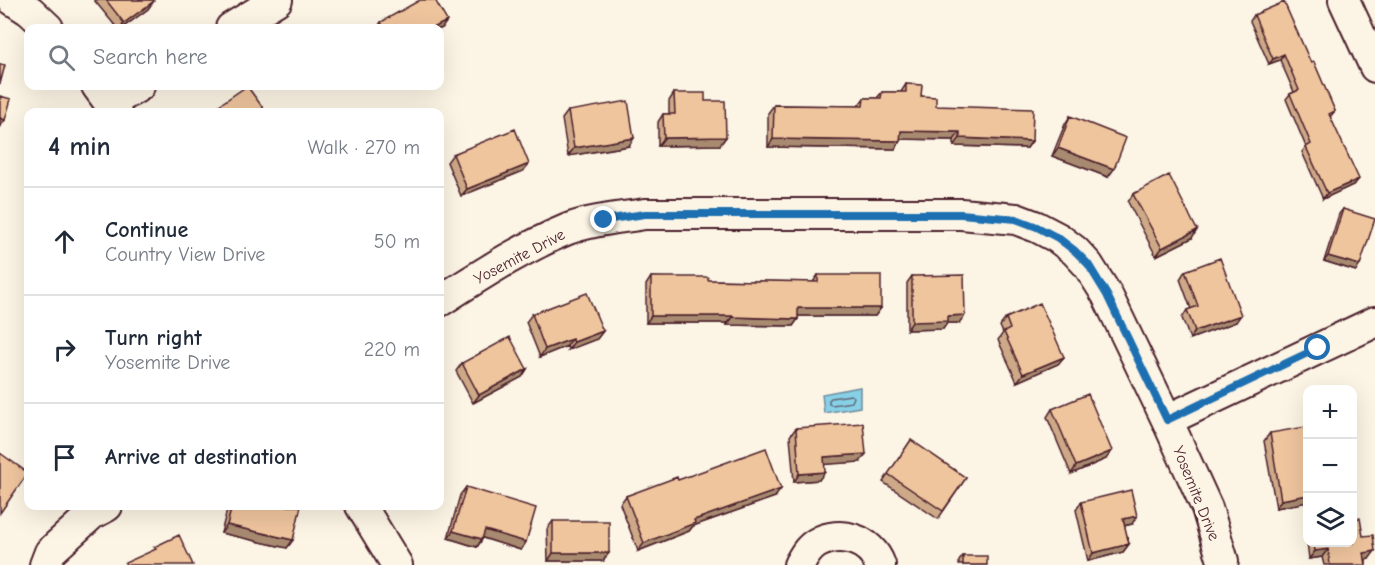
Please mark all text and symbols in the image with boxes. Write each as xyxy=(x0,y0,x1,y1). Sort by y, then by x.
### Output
search box xyxy=(24,24,444,90)
icon: search xyxy=(45,41,78,74)
text: Search here xyxy=(93,44,208,70)
text: 4 min xyxy=(48,132,111,162)
text: Walk · 270 m xyxy=(307,136,420,159)
route end xyxy=(590,206,616,232)
text: Continue xyxy=(105,217,188,243)
icon: ahead xyxy=(48,225,81,258)
street label: Yosemite Drive xyxy=(471,225,568,288)
text: 50 m xyxy=(374,230,420,253)
text: Country View Drive xyxy=(105,243,265,266)
text: Turn right xyxy=(105,325,202,351)
icon: right xyxy=(48,333,81,366)
route start xyxy=(1304,334,1330,360)
text: 220 m xyxy=(364,338,420,361)
text: Yosemite Drive xyxy=(105,351,230,374)
map controls xyxy=(1303,385,1357,547)
button: + xyxy=(1303,385,1357,439)
button: − xyxy=(1303,439,1357,493)
icon: arrive xyxy=(48,441,81,474)
text: Arrive at destination xyxy=(105,444,297,470)
street label: Yosemite Drive xyxy=(1169,444,1223,543)
button: layers xyxy=(1303,493,1357,547)

